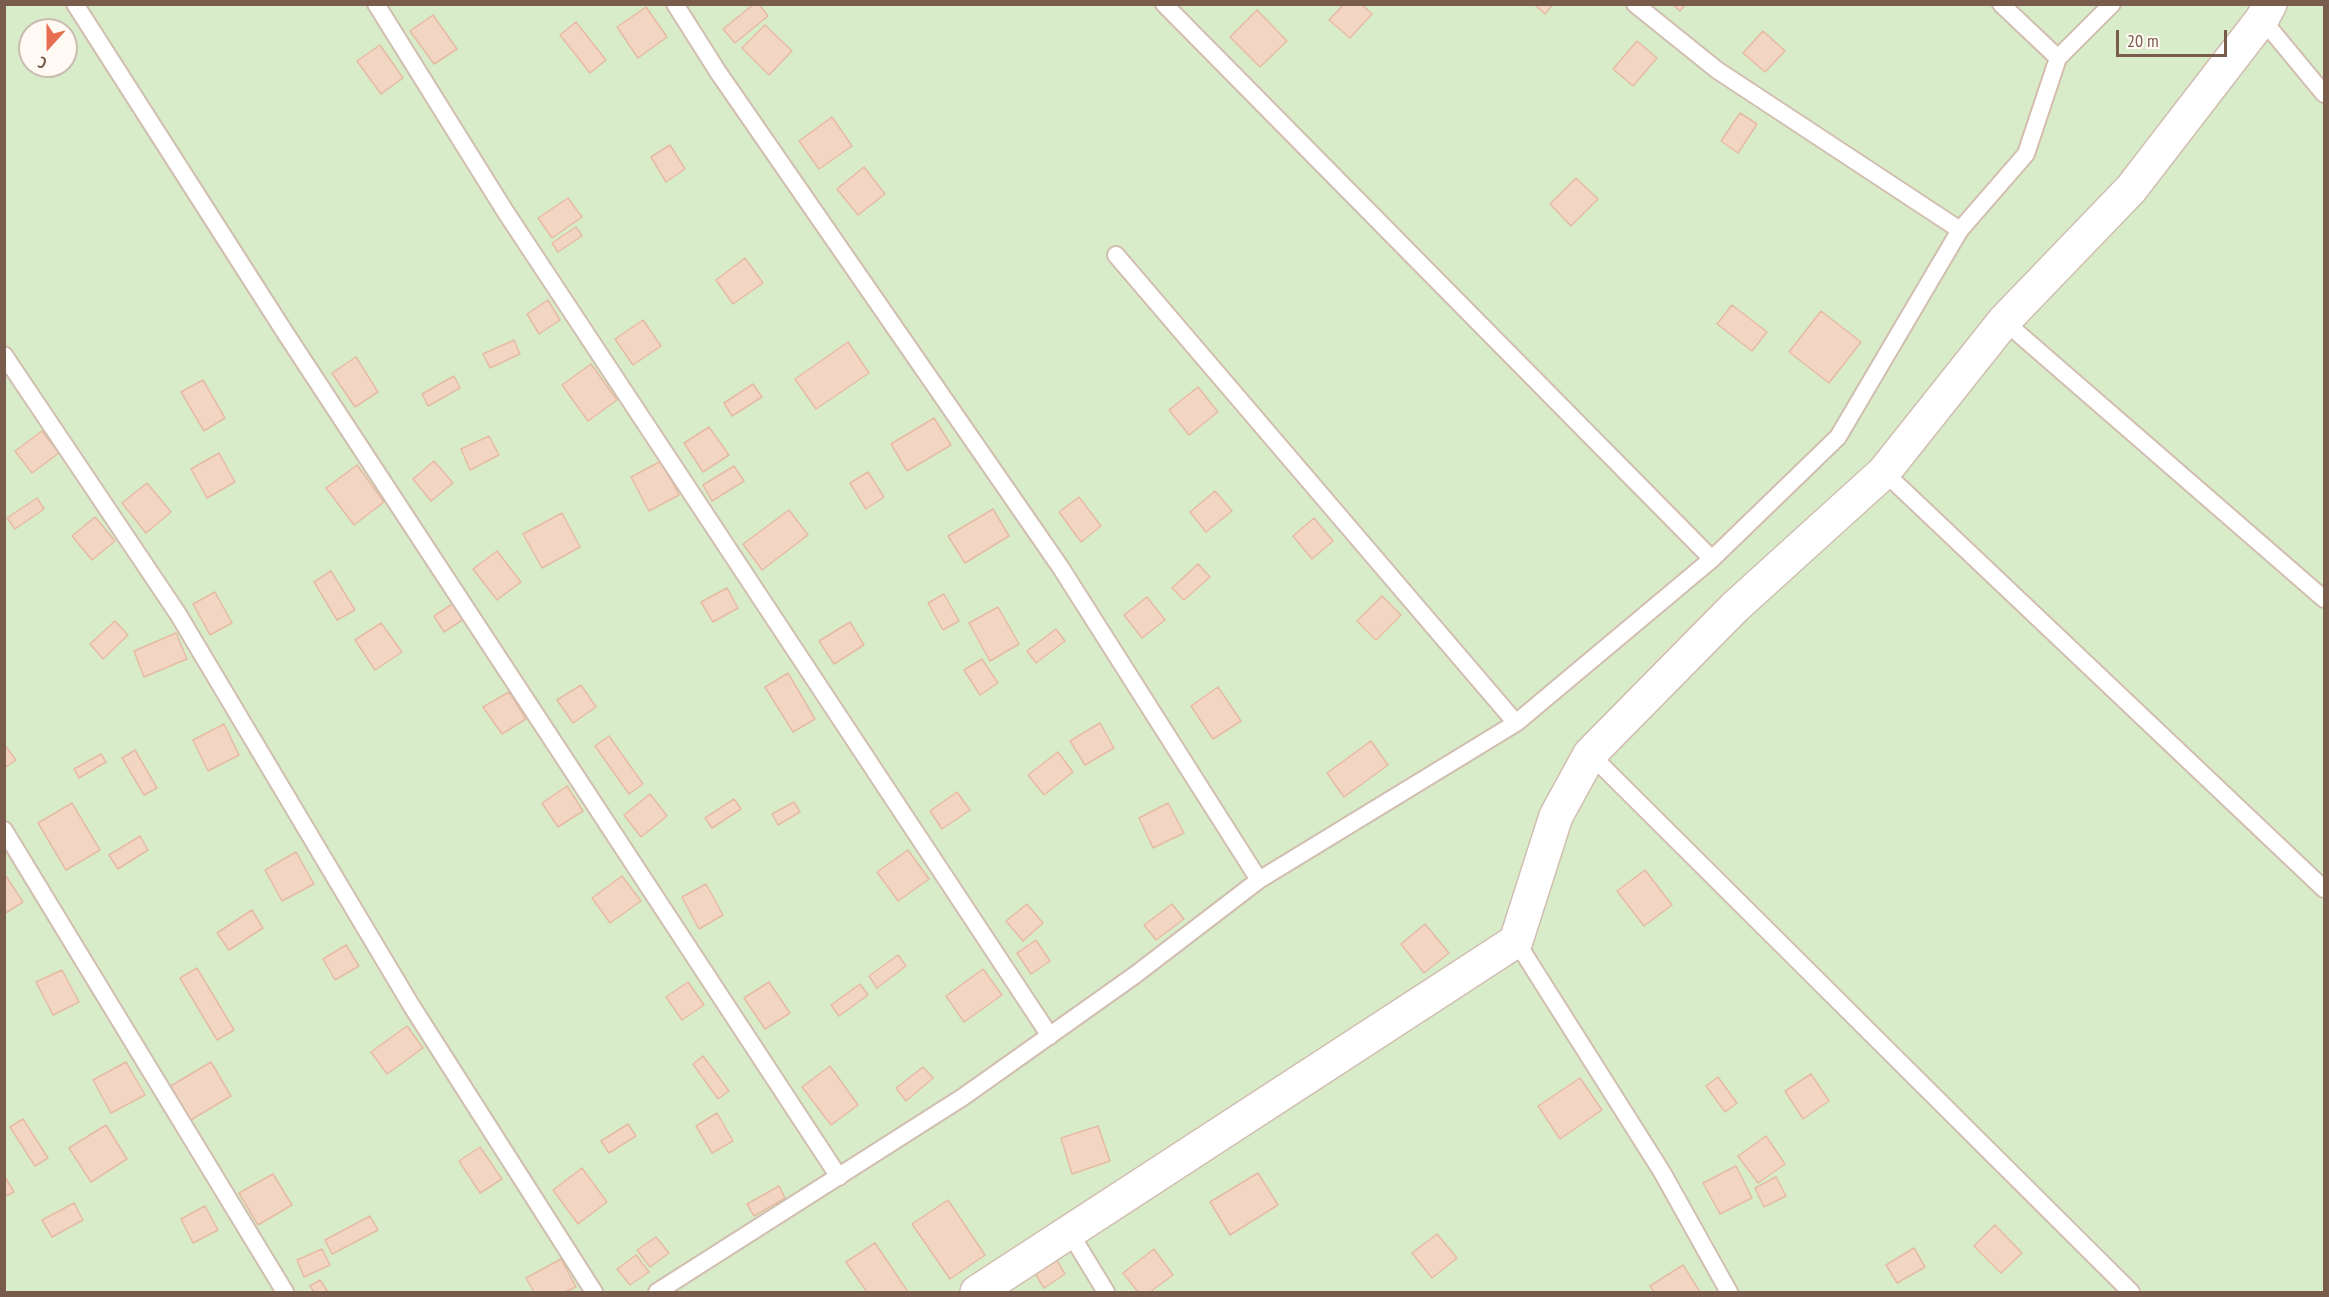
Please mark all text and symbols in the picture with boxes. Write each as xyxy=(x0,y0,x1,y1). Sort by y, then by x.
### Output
north arrow xyxy=(18,18,78,78)
scale bar xyxy=(2119,18,2230,56)
text: 20 m xyxy=(2127,29,2159,52)
text: С xyxy=(35,52,49,74)

